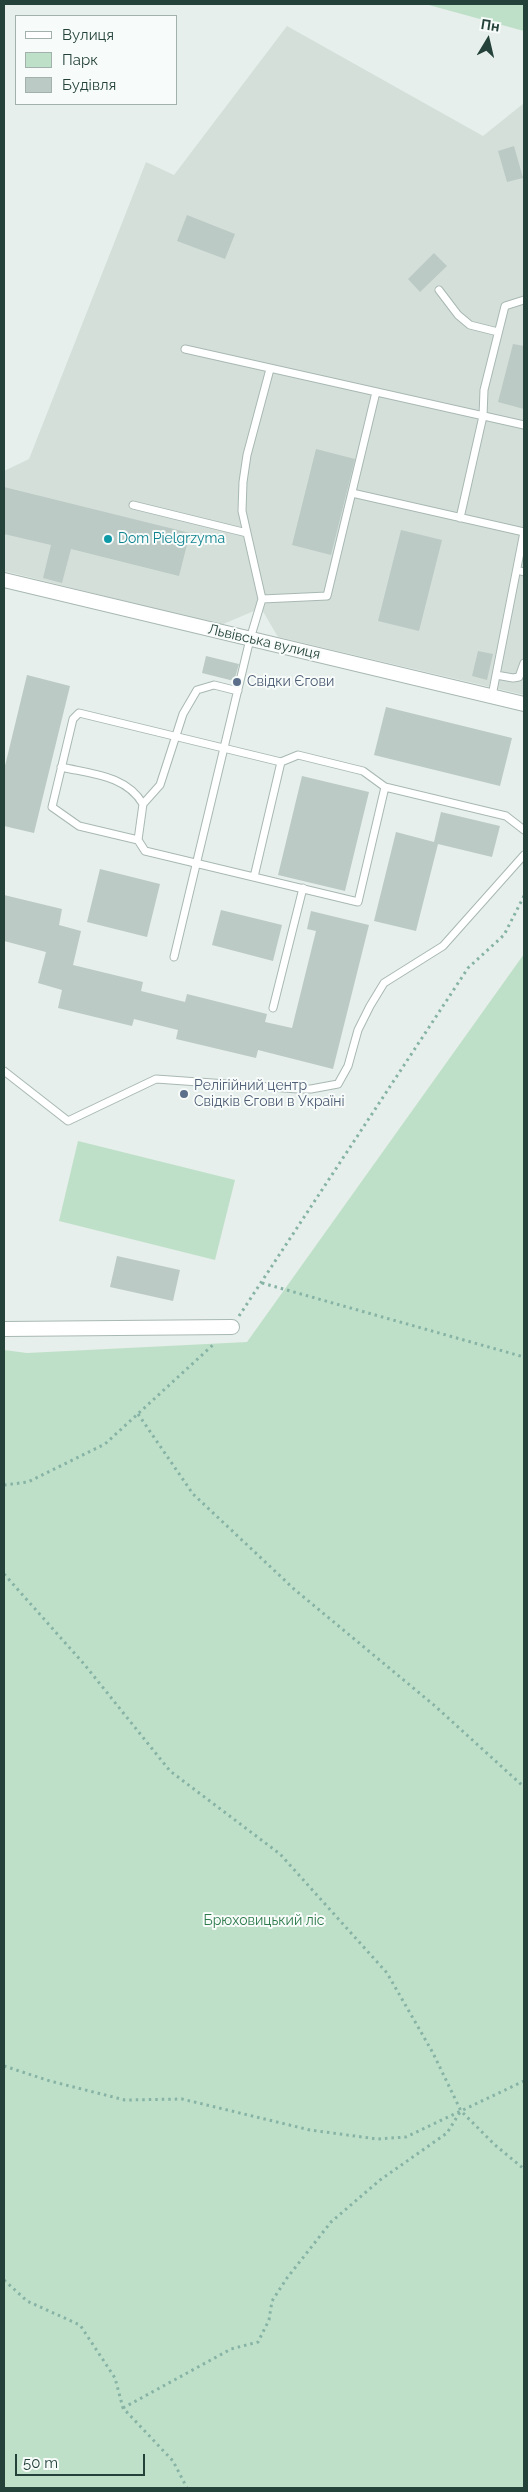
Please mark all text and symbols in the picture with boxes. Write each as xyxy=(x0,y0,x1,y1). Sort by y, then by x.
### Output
legend xyxy=(15,15,178,105)
north arrow xyxy=(463,15,513,65)
text: Пн xyxy=(480,16,501,35)
text: Вулиця xyxy=(62,26,114,44)
text: Парк xyxy=(62,51,98,69)
text: Будівля xyxy=(62,76,116,94)
place label: Dom Pielgrzyma xyxy=(118,531,225,547)
marker: Dom Pielgrzyma xyxy=(102,533,114,545)
street label: Львівська вулиця xyxy=(206,621,322,663)
place label: Свідки Єгови xyxy=(247,674,334,690)
marker: Свідки Єгови xyxy=(231,676,243,688)
place label: Релігійний центр Свідків Єгови в Україні xyxy=(194,1078,344,1110)
marker: Релігійний центр Свідків Єгови в Україні xyxy=(178,1088,190,1100)
park label: Брюховицький ліс xyxy=(204,1913,324,1929)
scale bar xyxy=(18,2444,148,2476)
text: 50 m xyxy=(23,2454,58,2472)

